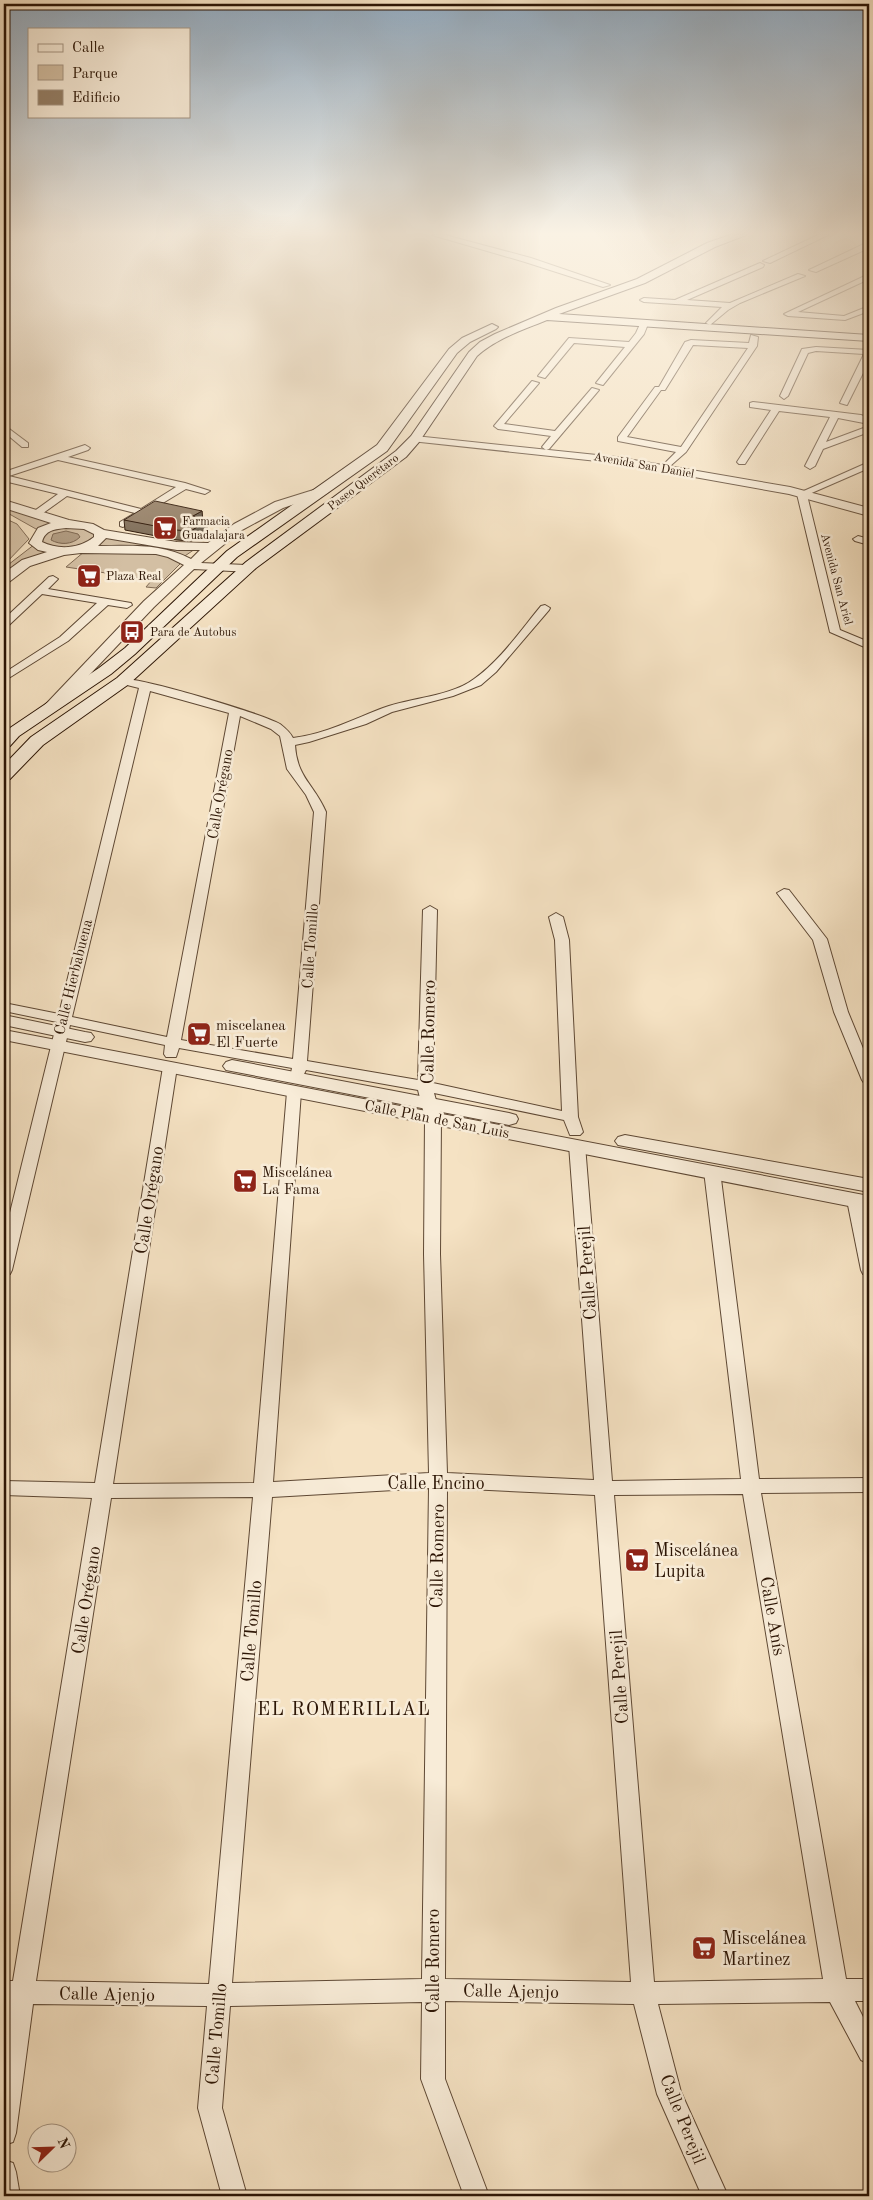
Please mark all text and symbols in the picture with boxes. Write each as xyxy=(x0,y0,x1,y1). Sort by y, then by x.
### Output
legend xyxy=(28,28,190,118)
text: Calle xyxy=(72,41,105,56)
text: Parque xyxy=(72,67,118,82)
text: Edificio xyxy=(72,91,120,106)
street label: Avenida San Daniel xyxy=(593,451,695,481)
street label: Paseo Querétaro xyxy=(326,452,401,513)
supermarket icon: Farmacia Guadalajara xyxy=(152,515,178,541)
place label: Farmacia Guadalajara xyxy=(182,516,245,542)
street label: Avenida San Ariel xyxy=(818,532,854,626)
supermarket icon: Plaza Real xyxy=(76,563,102,589)
place label: Plaza Real xyxy=(106,571,161,583)
bus stop icon: Para de Autobus xyxy=(119,619,145,645)
place label: Para de Autobus xyxy=(150,627,236,639)
street label: Calle Orégano xyxy=(206,748,237,841)
street label: Calle Tomillo xyxy=(301,903,322,989)
street label: Calle Hierbabuena xyxy=(53,917,96,1037)
street label: Calle Romero xyxy=(419,979,439,1085)
place label: miscelanea El Fuerte xyxy=(216,1019,286,1051)
supermarket icon: miscelanea El Fuerte xyxy=(186,1021,212,1047)
street label: Calle Plan de San Luis xyxy=(363,1099,510,1142)
street label: Calle Orégano xyxy=(133,1145,167,1256)
place label: Miscelánea La Fama xyxy=(262,1166,333,1198)
supermarket icon: Miscelánea La Fama xyxy=(232,1168,258,1194)
street label: Calle Perejil xyxy=(576,1225,600,1321)
street label: Calle Encino xyxy=(387,1475,485,1493)
street label: Calle Romero xyxy=(428,1503,448,1609)
place label: Miscelánea Lupita xyxy=(654,1542,739,1581)
street label: Calle Orégano xyxy=(70,1545,104,1656)
supermarket icon: Miscelánea Lupita xyxy=(624,1547,650,1573)
street label: Calle Anís xyxy=(756,1575,788,1657)
street label: Calle Tomillo xyxy=(239,1579,265,1683)
street label: Calle Perejil xyxy=(608,1629,632,1725)
district label: EL ROMERILLAL xyxy=(257,1701,431,1720)
street label: Calle Romero xyxy=(425,1909,443,2013)
place label: Miscelánea Martinez xyxy=(722,1930,807,1969)
supermarket icon: Miscelánea Martinez xyxy=(691,1935,717,1961)
street label: Calle Tomillo xyxy=(204,1982,230,2086)
street label: Calle Ajenjo xyxy=(463,1982,559,2002)
street label: Calle Ajenjo xyxy=(59,1985,155,2005)
street label: Calle Perejil xyxy=(656,2072,708,2167)
north arrow xyxy=(28,2122,78,2172)
text: N xyxy=(55,2136,72,2151)

